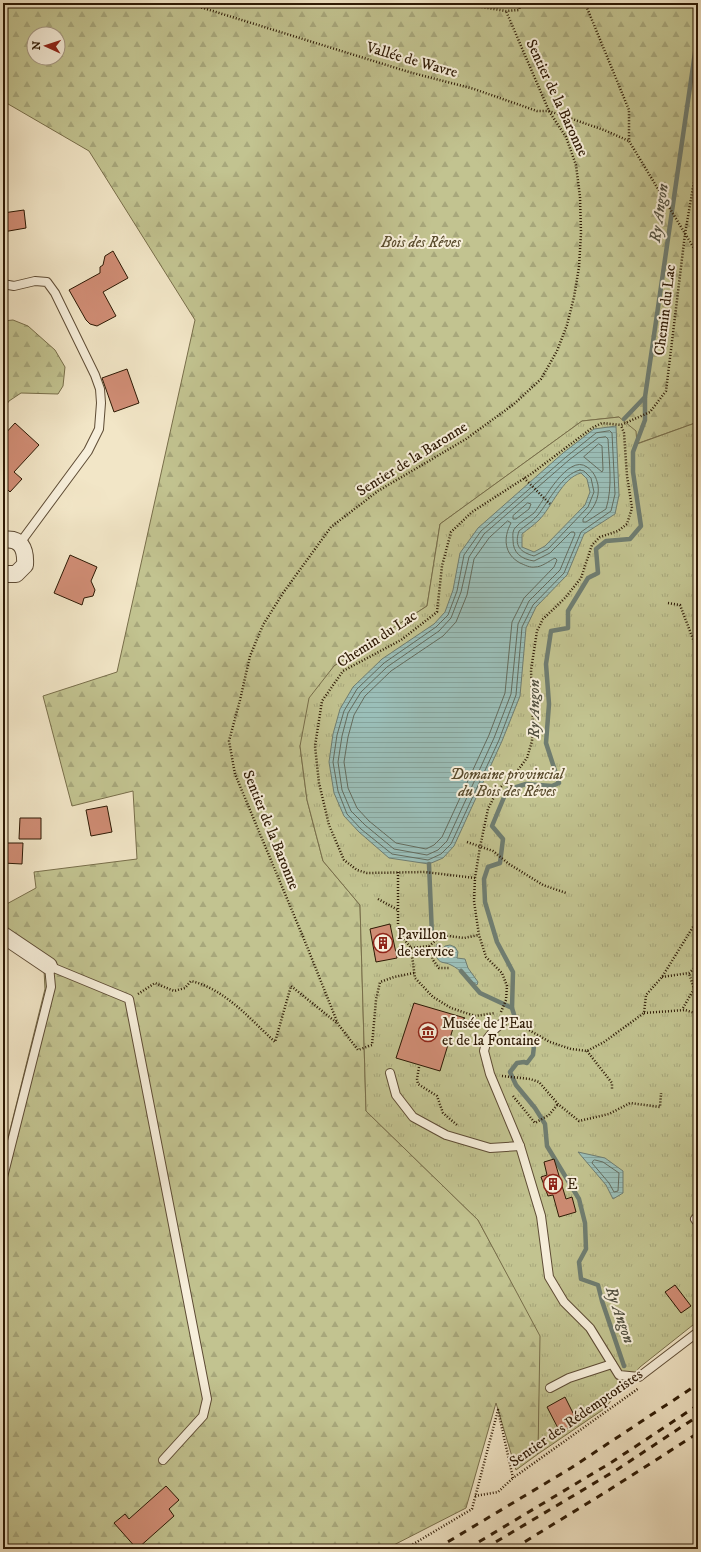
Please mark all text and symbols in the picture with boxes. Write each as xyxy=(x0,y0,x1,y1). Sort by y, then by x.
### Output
north arrow xyxy=(26,26,66,66)
street label: Sentier de la Baronne xyxy=(522,36,592,160)
street label: Vallée de Wavre xyxy=(363,38,460,82)
text: N xyxy=(30,41,44,50)
water label: Ry Angon xyxy=(645,182,673,245)
park label: Bois des Rêves xyxy=(380,233,461,252)
street label: Chemin du Lac xyxy=(650,263,680,357)
street label: Sentier de la Baronne xyxy=(353,417,471,501)
street label: Chemin du Lac xyxy=(333,606,421,672)
water label: Ry Angon xyxy=(524,679,544,740)
park label: Domaine provincial du Bois des Rêves xyxy=(450,765,566,801)
street label: Sentier de la Baronne xyxy=(238,768,304,892)
place label: Pavillon de service xyxy=(397,925,454,961)
building icon: Pavillon de service xyxy=(372,932,394,954)
place label: Musée de l'Eau et de la Fontaine xyxy=(442,1014,540,1050)
museum icon: Musée de l'Eau et de la Fontaine xyxy=(417,1021,439,1043)
building icon: E xyxy=(542,1173,564,1195)
place label: E xyxy=(567,1175,578,1194)
water label: Ry Angon xyxy=(601,1283,639,1346)
street label: Sentier des Rédemptoristes xyxy=(506,1365,646,1471)

